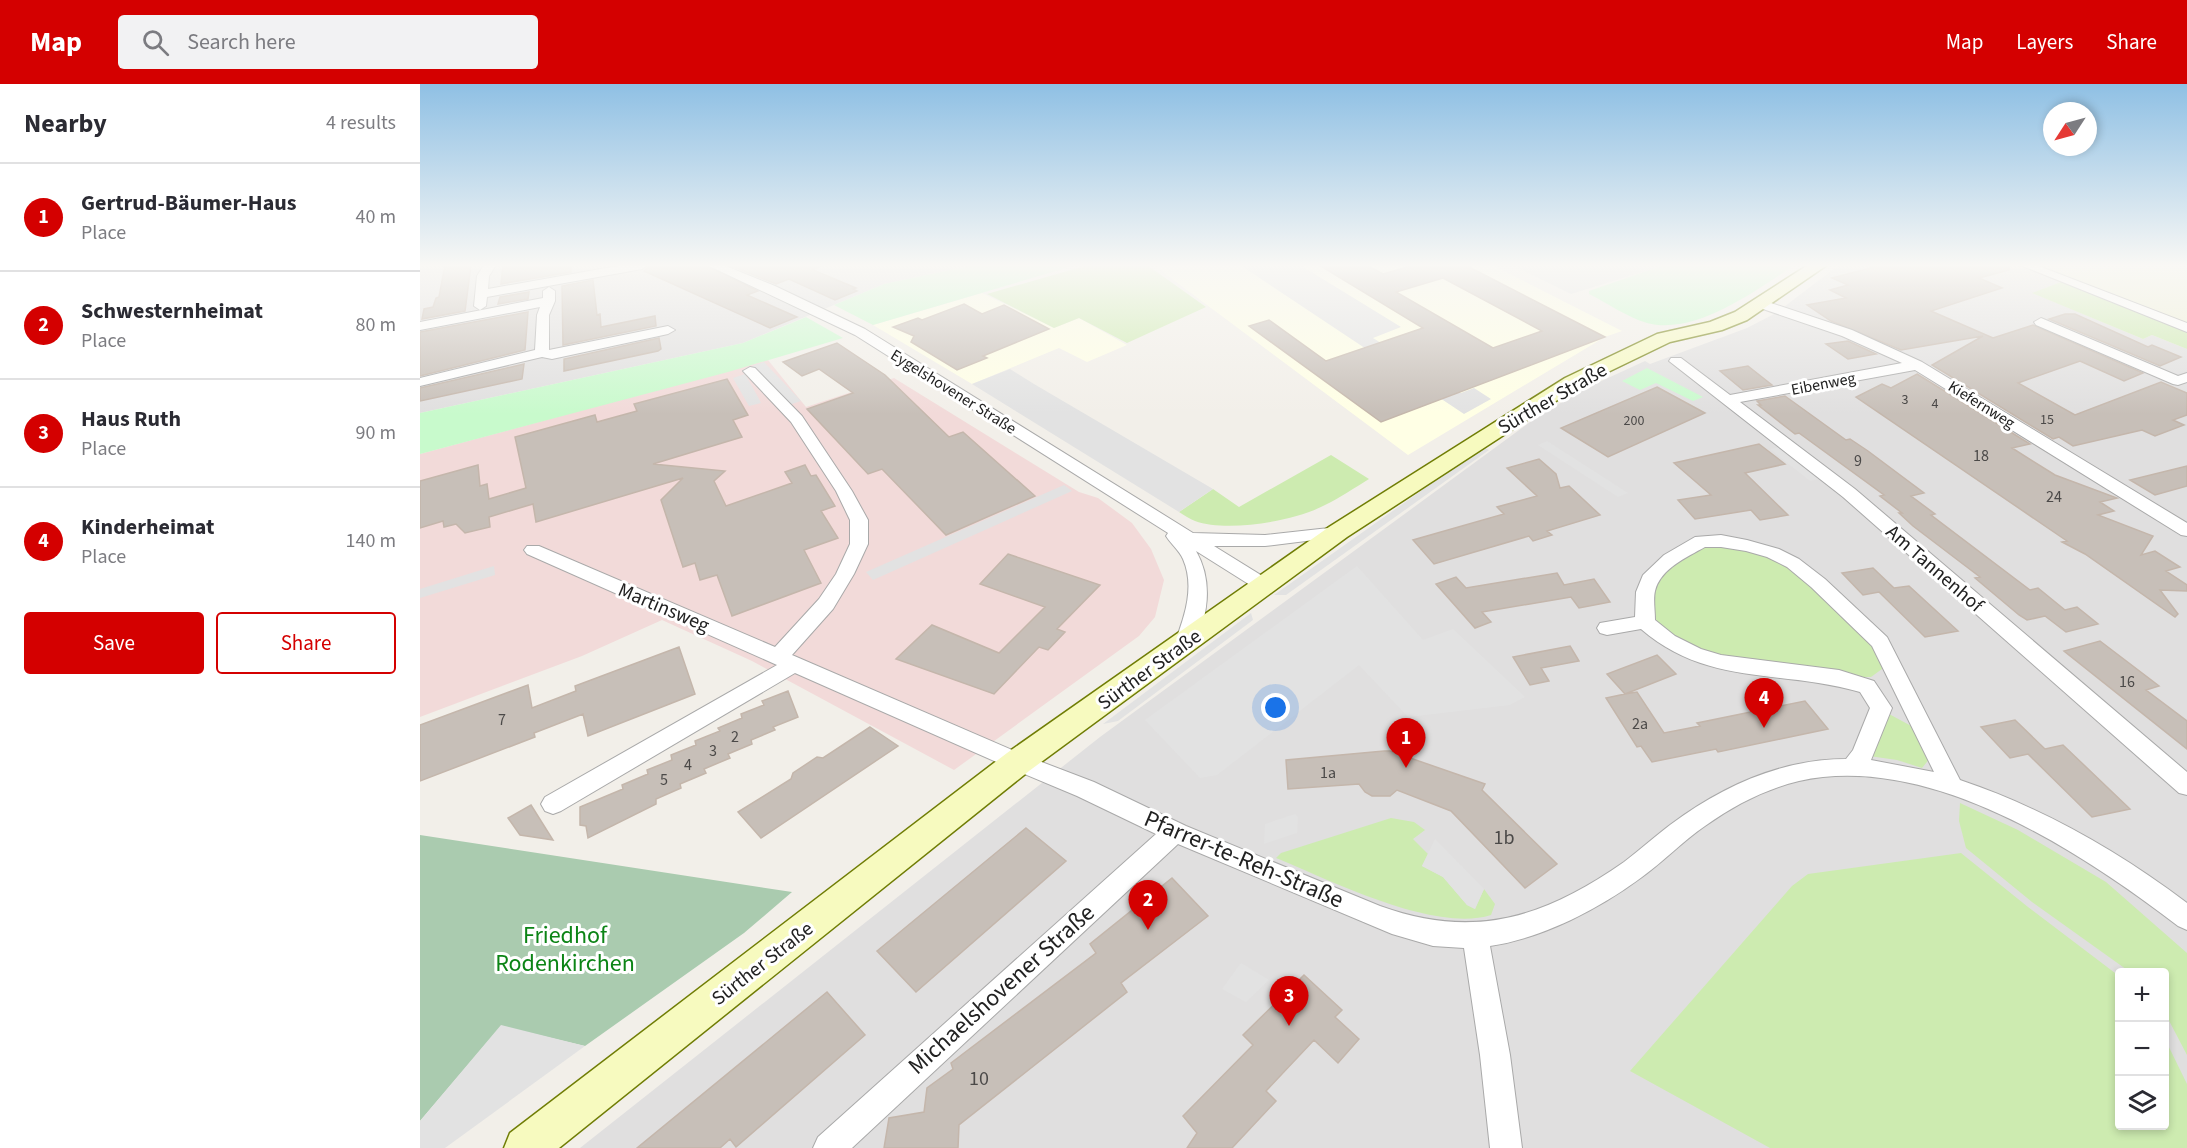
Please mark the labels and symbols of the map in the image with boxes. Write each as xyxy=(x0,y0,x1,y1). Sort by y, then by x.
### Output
north arrow xyxy=(2043,102,2097,156)
street label: Eygelshovener Straße xyxy=(886,344,1021,439)
street label: Sürther Straße xyxy=(1493,356,1612,441)
street label: Eibenweg xyxy=(1789,367,1857,401)
street label: Kiefernweg xyxy=(1944,376,2019,434)
house number: 3 xyxy=(1902,390,1909,410)
house number: 4 xyxy=(1932,394,1939,414)
house number: 15 xyxy=(2040,410,2054,430)
house number: 200 xyxy=(1624,411,1644,431)
house number: 18 xyxy=(1973,445,1989,467)
house number: 9 xyxy=(1854,450,1862,472)
house number: 24 xyxy=(2046,486,2062,508)
street label: Am Tannenhof xyxy=(1879,518,1990,620)
street label: Martinsweg xyxy=(614,576,714,640)
street label: Sürther Straße xyxy=(1092,623,1207,717)
house number: 16 xyxy=(2119,671,2135,693)
pin: 4 xyxy=(1744,678,1784,728)
your location xyxy=(1261,693,1290,722)
house number: 7 xyxy=(498,709,506,731)
house number: 2a xyxy=(1632,713,1648,735)
pin: 1 xyxy=(1386,718,1426,768)
house number: 2 xyxy=(731,726,739,748)
house number: 3 xyxy=(709,740,717,762)
house number: 4 xyxy=(684,754,692,776)
house number: 1a xyxy=(1320,762,1336,784)
house number: 5 xyxy=(660,769,668,791)
street label: Pfarrer-te-Reh-Straße xyxy=(1139,802,1349,917)
house number: 1b xyxy=(1494,824,1515,852)
pin: 2 xyxy=(1128,880,1168,930)
street label: Michaelshovener Straße xyxy=(900,896,1102,1083)
street label: Sürther Straße xyxy=(706,915,819,1012)
park label: Friedhof Rodenkirchen xyxy=(495,918,635,981)
pin: 3 xyxy=(1270,976,1308,1026)
house number: 10 xyxy=(969,1065,989,1093)

